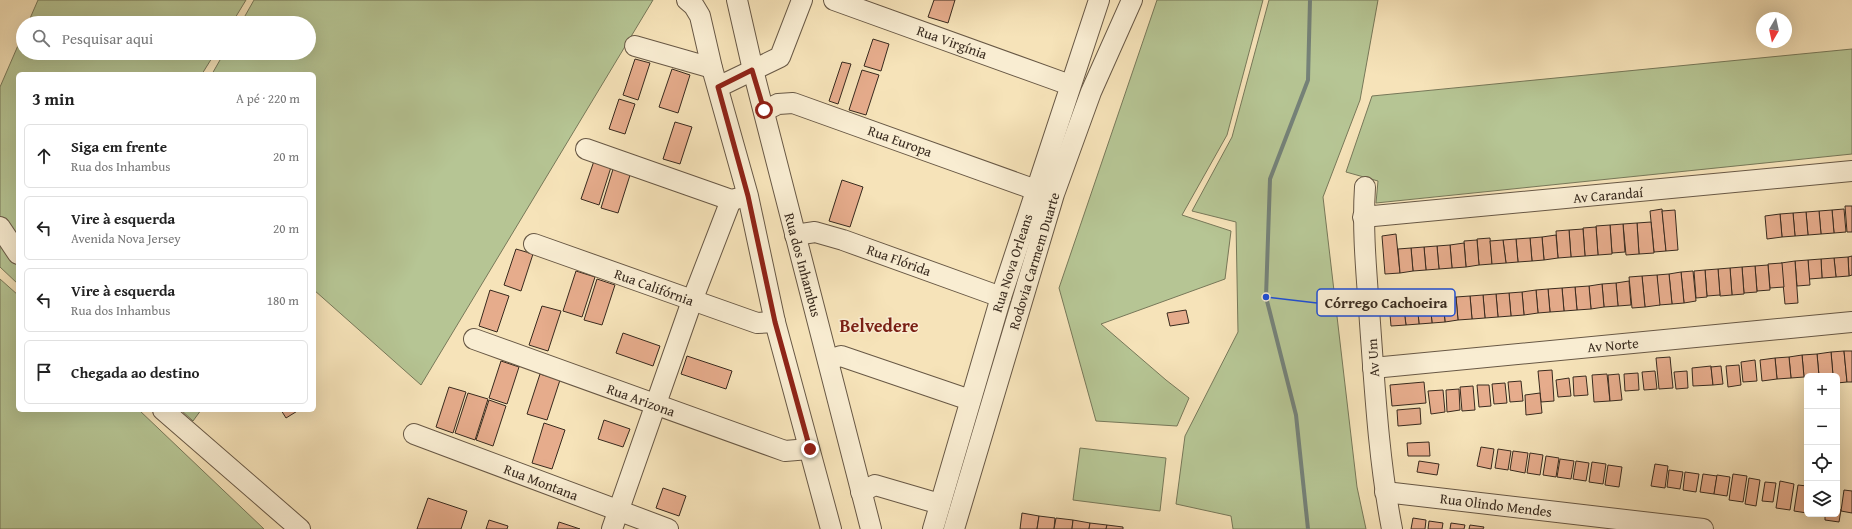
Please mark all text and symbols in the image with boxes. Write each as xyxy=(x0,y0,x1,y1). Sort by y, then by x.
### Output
north arrow xyxy=(1756,12,1792,48)
search box xyxy=(16,16,316,60)
street label: Rua Virgínia xyxy=(914,20,990,64)
icon: search xyxy=(30,27,52,49)
text: Pesquisar aqui xyxy=(62,28,153,49)
text: 3 min xyxy=(32,86,74,111)
text: A pé · 220 m xyxy=(236,89,300,108)
route start xyxy=(755,101,773,119)
street label: Rua Europa xyxy=(865,120,935,162)
text: Siga em frente xyxy=(71,136,167,157)
icon: ahead xyxy=(33,145,55,167)
text: 20 m xyxy=(273,147,299,166)
text: Rua dos Inhambus xyxy=(71,157,170,176)
street label: Av Carandaí xyxy=(1572,182,1645,208)
street label: Rodovia Carmem Duarte xyxy=(1004,189,1065,332)
text: Vire à esquerda xyxy=(71,208,175,229)
street label: Rua dos Inhambus xyxy=(779,211,827,319)
street label: Rua Nova Orleans xyxy=(987,211,1037,315)
icon: left xyxy=(33,217,55,239)
text: 20 m xyxy=(273,219,299,238)
text: Avenida Nova Jersey xyxy=(71,229,181,248)
street label: Rua Flórida xyxy=(864,239,934,281)
street label: Rua Califórnia xyxy=(611,263,697,311)
text: Vire à esquerda xyxy=(71,280,175,301)
icon: left xyxy=(33,289,55,311)
callout: Córrego Cachoeira xyxy=(1317,289,1455,316)
text: 180 m xyxy=(267,291,299,310)
text: Córrego Cachoeira xyxy=(1325,292,1448,313)
text: Rua dos Inhambus xyxy=(71,301,170,320)
district label: Belvedere xyxy=(839,312,919,339)
street label: Av Norte xyxy=(1586,333,1640,357)
street label: Av Um xyxy=(1362,338,1384,378)
icon: arrive xyxy=(33,361,55,383)
text: Chegada ao destino xyxy=(71,362,199,383)
map controls xyxy=(1804,373,1840,517)
button: + xyxy=(1804,373,1840,409)
street label: Rua Arizona xyxy=(604,378,678,422)
button: − xyxy=(1804,409,1840,445)
route end xyxy=(801,440,819,458)
button: locate xyxy=(1804,445,1840,481)
street label: Rua Montana xyxy=(501,459,581,505)
button: layers xyxy=(1804,481,1840,517)
street label: Rua Olindo Mendes xyxy=(1439,488,1553,522)

